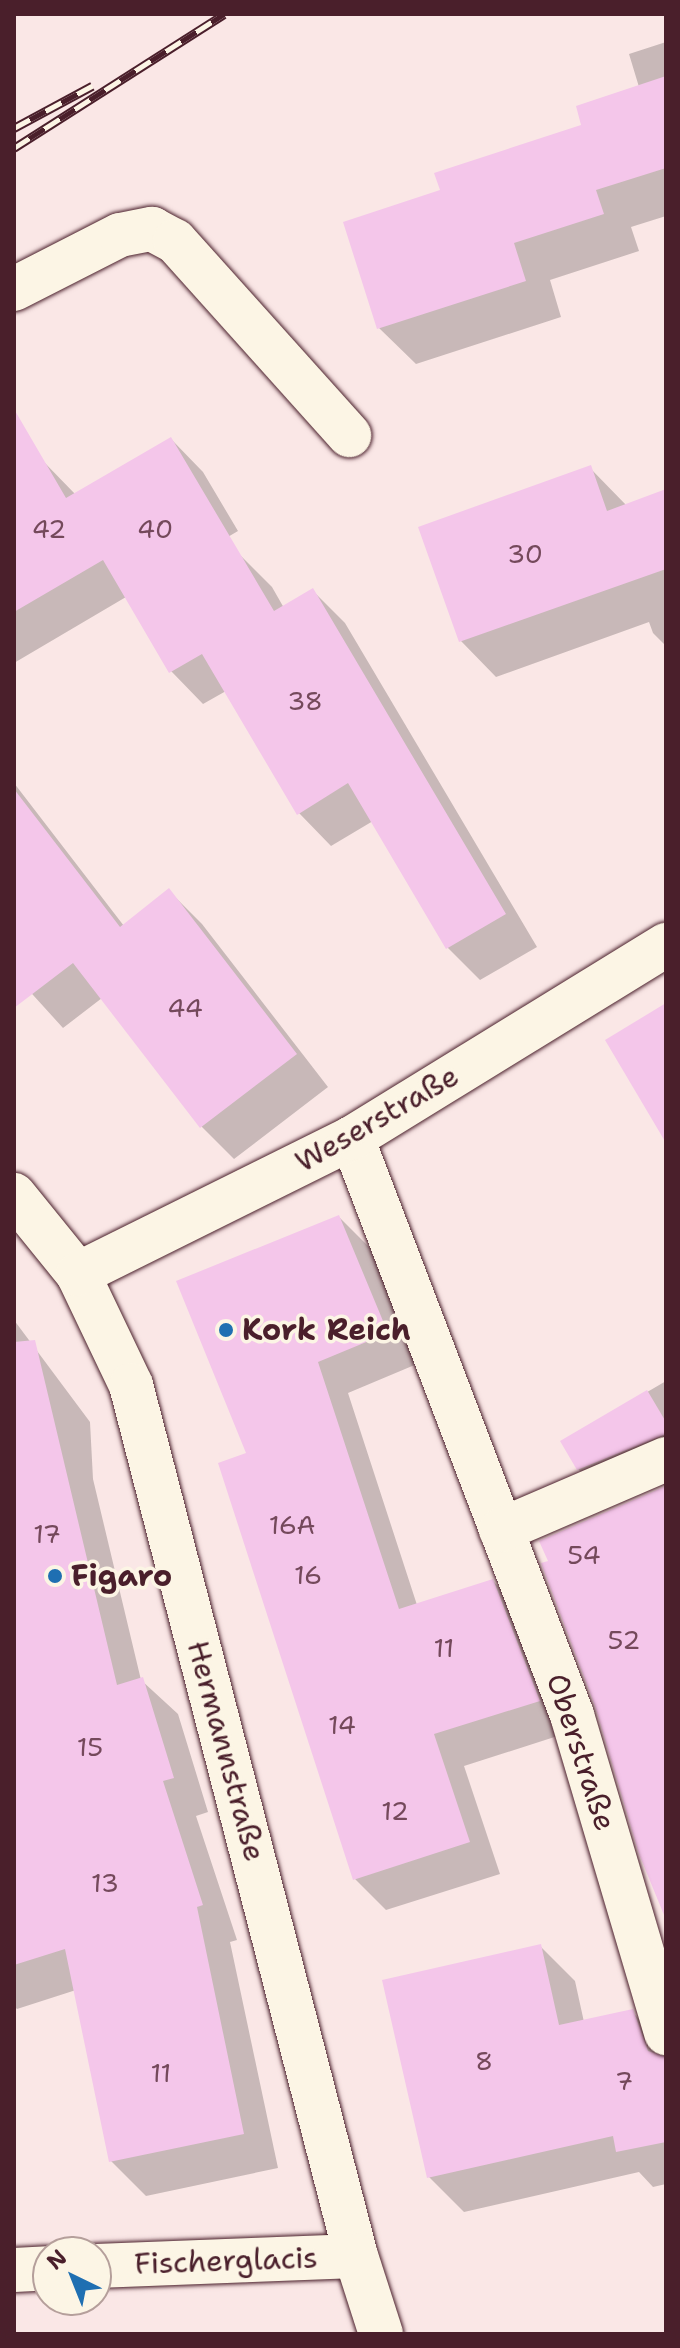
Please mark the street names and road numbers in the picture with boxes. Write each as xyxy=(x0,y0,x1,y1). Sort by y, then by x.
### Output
street label: Weserstraße xyxy=(289,1058,465,1180)
street label: Hermannstraße xyxy=(179,1637,273,1865)
street label: Oberstraße xyxy=(539,1669,623,1835)
street label: Fischerglacis xyxy=(134,2240,318,2282)

